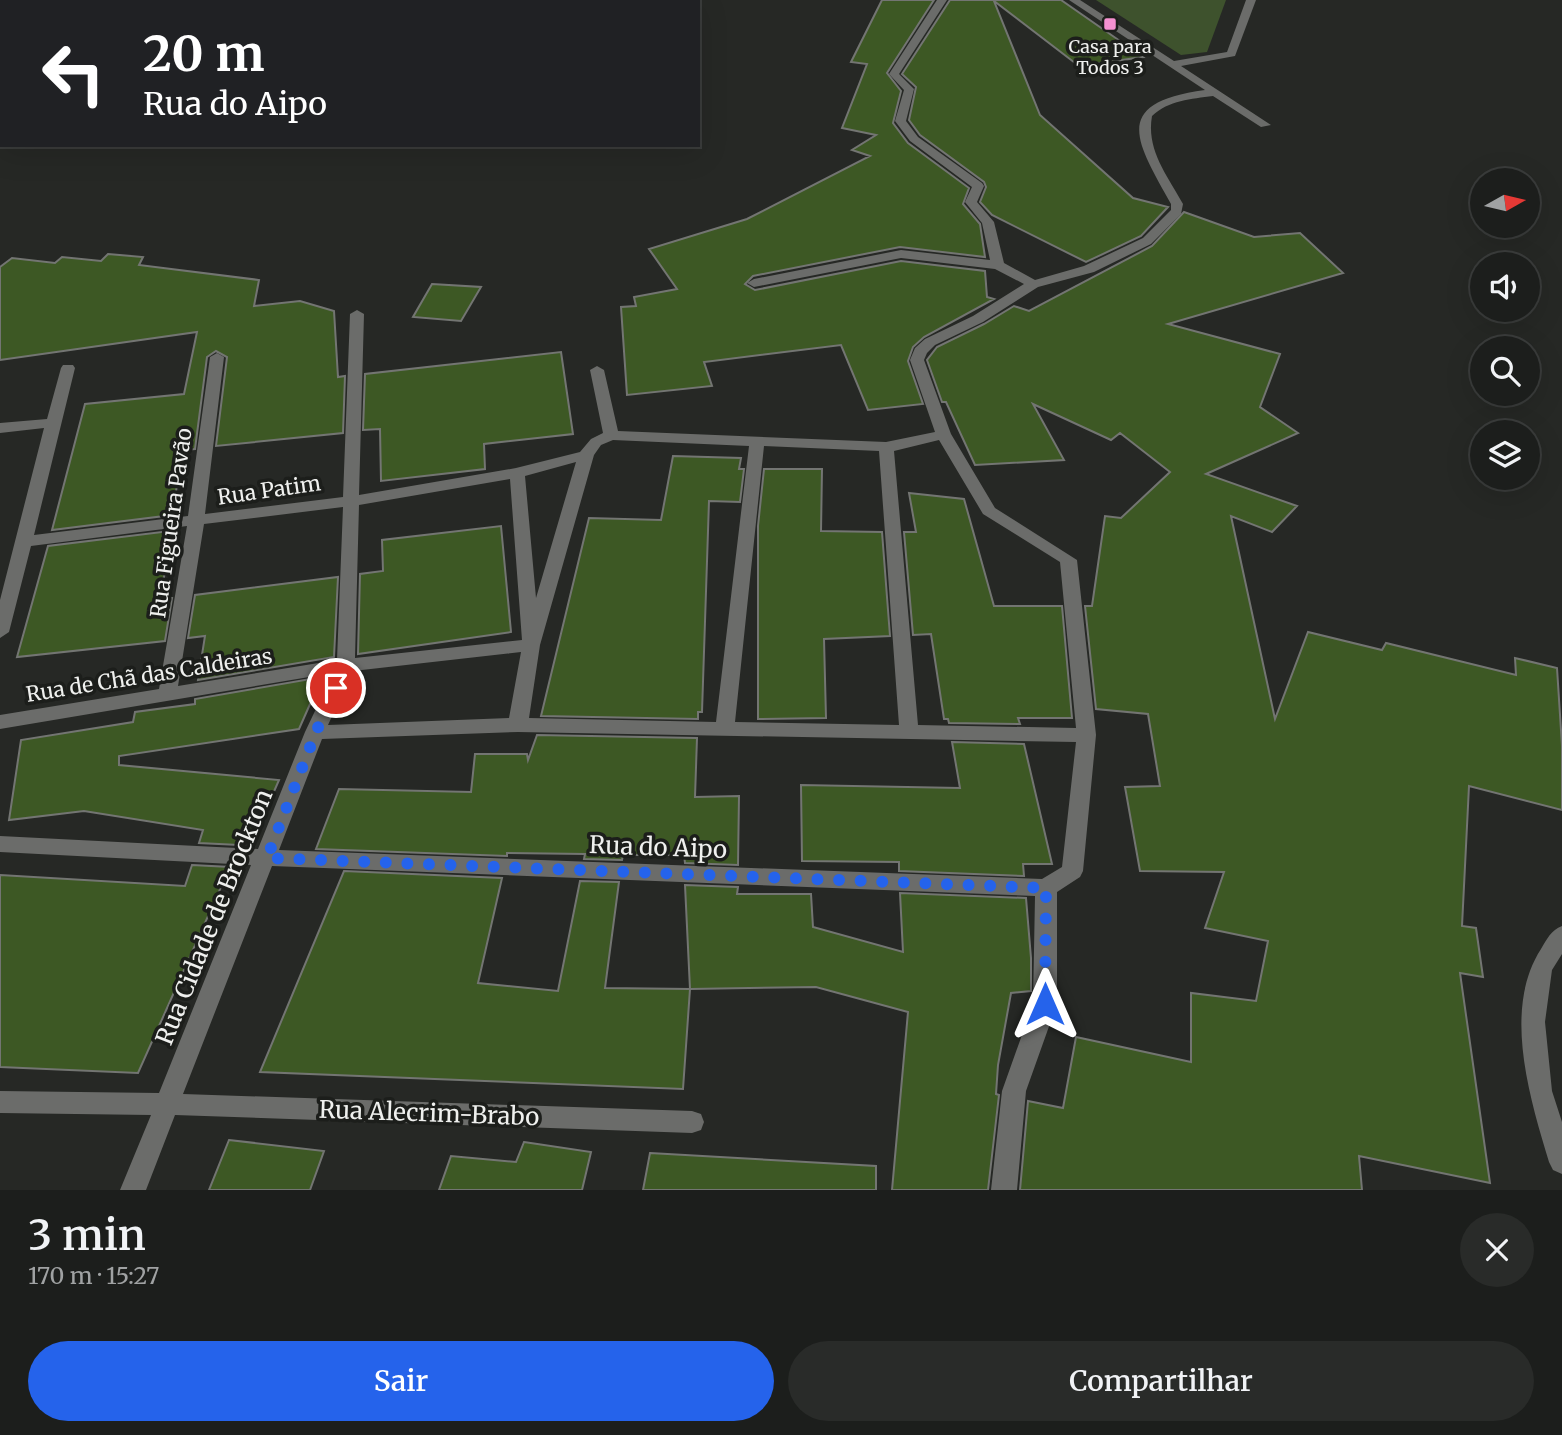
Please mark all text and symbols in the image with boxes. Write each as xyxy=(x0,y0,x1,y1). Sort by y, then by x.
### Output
marker: Casa para Todos 3 xyxy=(1102,16,1118,32)
text: 20 m xyxy=(143,23,264,84)
icon: left xyxy=(28,28,119,119)
place label: Casa para Todos 3 xyxy=(1068,35,1152,79)
text: Rua do Aipo xyxy=(143,84,327,124)
north arrow xyxy=(1470,168,1540,238)
map controls xyxy=(1470,168,1540,490)
button: sound xyxy=(1470,252,1540,322)
button: search xyxy=(1470,336,1540,406)
button: layers xyxy=(1470,420,1540,490)
street label: Rua Figueira Pavão xyxy=(144,426,198,620)
street label: Rua Patim xyxy=(216,469,323,511)
street label: Rua de Chã das Caldeiras xyxy=(24,642,274,708)
pin xyxy=(306,658,366,718)
icon: arrive xyxy=(317,669,355,707)
street label: Rua Cidade de Brockton xyxy=(148,785,280,1049)
street label: Rua do Aipo xyxy=(588,829,728,865)
position arrow xyxy=(1008,967,1082,1041)
street label: Rua Alecrim-Brabo xyxy=(318,1094,540,1132)
text: 3 min xyxy=(28,1209,146,1261)
button: close xyxy=(1460,1213,1534,1287)
text: 170 m · 15:27 xyxy=(28,1261,159,1290)
button: Sair xyxy=(28,1341,774,1421)
button: Compartilhar xyxy=(788,1341,1534,1421)

